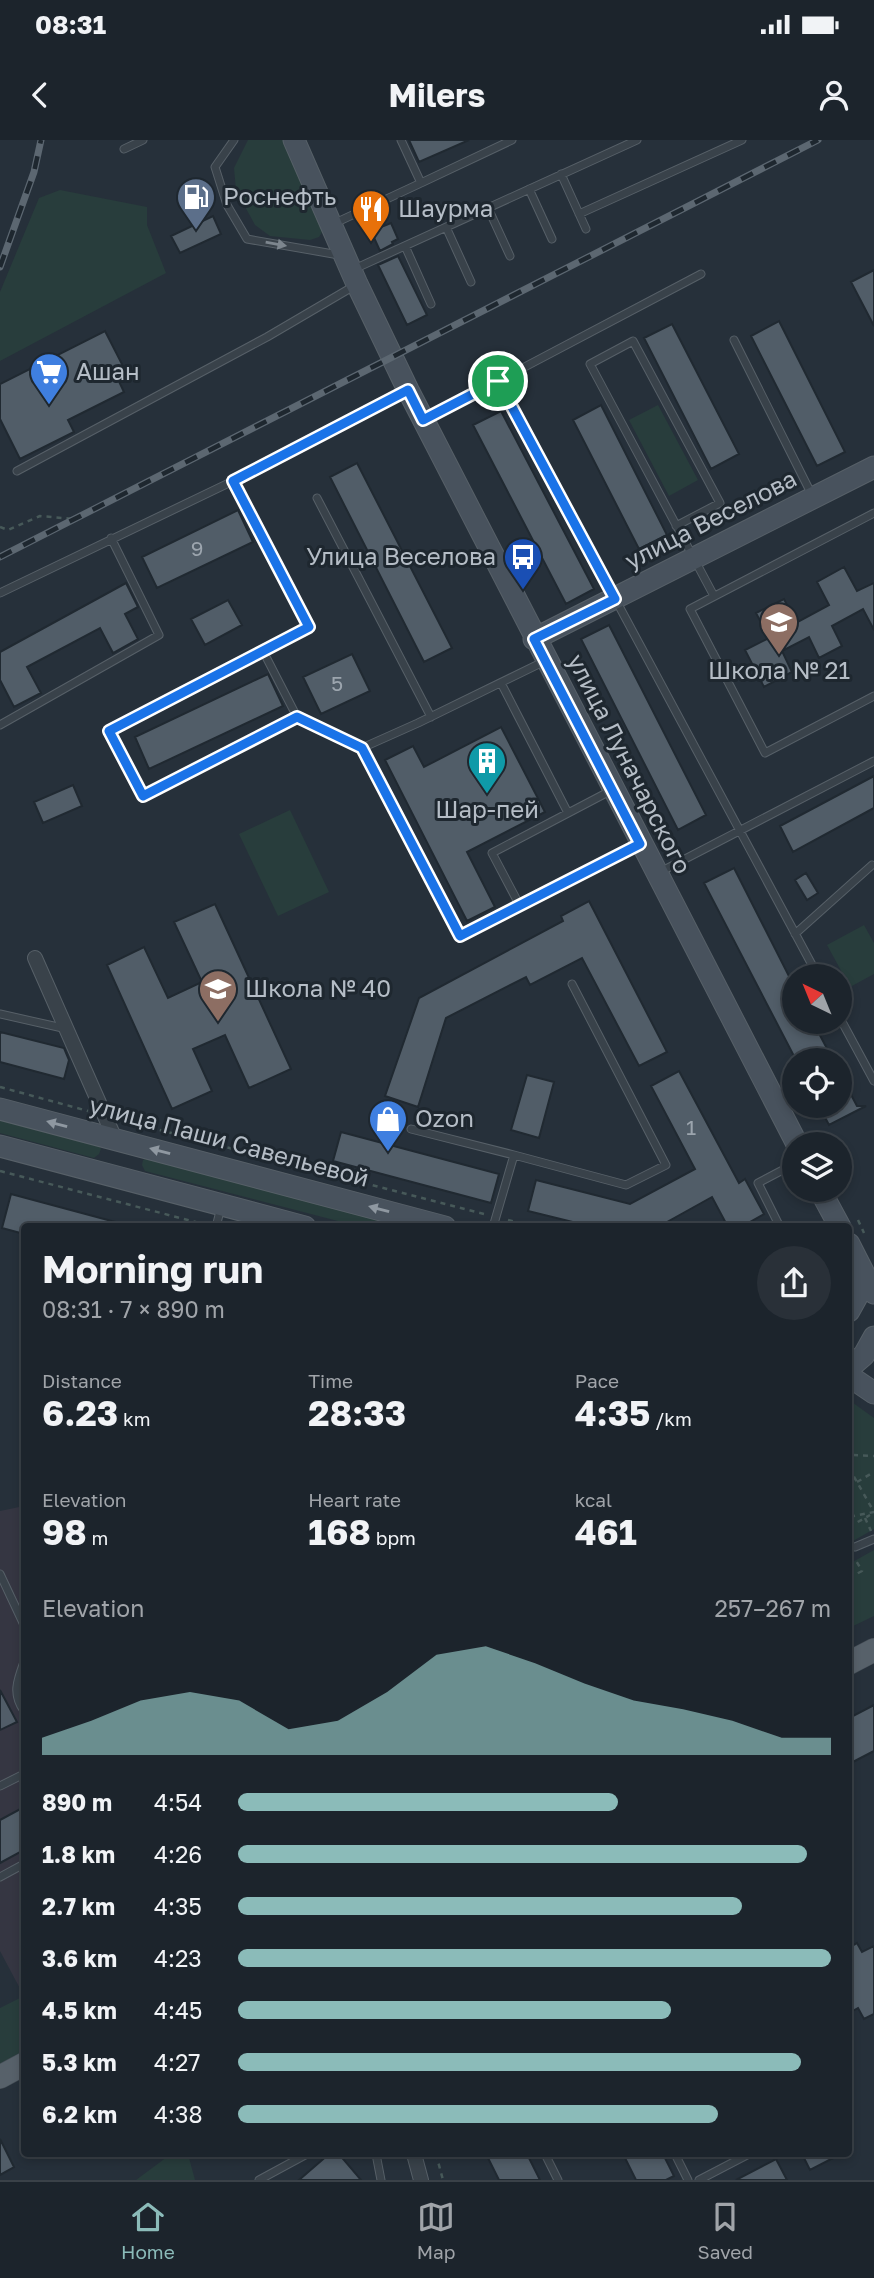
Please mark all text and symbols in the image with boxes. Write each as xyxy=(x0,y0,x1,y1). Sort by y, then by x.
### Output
text: 08:31 xyxy=(35,9,106,40)
icon: back xyxy=(21,76,59,114)
text: Milers xyxy=(388,76,486,114)
icon: person xyxy=(815,76,853,114)
fuel station icon: Роснефть xyxy=(175,176,217,231)
place label: Роснефть xyxy=(223,181,336,210)
restaurant icon: Шаурма xyxy=(350,188,392,243)
place label: Шаурма xyxy=(398,193,493,222)
one-way arrow xyxy=(265,239,287,250)
supermarket icon: Ашан xyxy=(28,351,70,406)
pin xyxy=(468,351,528,411)
place label: Ашан xyxy=(76,356,140,385)
icon: arrive xyxy=(479,362,517,400)
street label: улица Веселова xyxy=(620,463,801,574)
house number: 9 xyxy=(191,535,203,561)
bus stop icon: Улица Веселова xyxy=(502,536,544,591)
place label: Улица Веселова xyxy=(306,541,496,570)
school or university icon: Школа № 21 xyxy=(758,601,800,656)
street label: улица Луначарского xyxy=(562,649,698,878)
place label: Школа № 21 xyxy=(708,655,850,684)
house number: 5 xyxy=(331,670,343,696)
building icon: Шар-пей xyxy=(466,740,508,795)
place label: Шар-пей xyxy=(435,794,539,823)
north arrow xyxy=(782,964,852,1034)
map controls xyxy=(782,964,852,1202)
school or university icon: Школа № 40 xyxy=(197,968,239,1023)
place label: Школа № 40 xyxy=(245,973,391,1002)
button: locate xyxy=(782,1048,852,1118)
street label: улица Паши Савельевой xyxy=(86,1089,372,1192)
shop icon: Ozon xyxy=(367,1098,409,1153)
place label: Ozon xyxy=(415,1103,474,1132)
house number: 1 xyxy=(686,1114,696,1140)
one-way arrow xyxy=(46,1118,68,1129)
button: layers xyxy=(782,1132,852,1202)
one-way arrow xyxy=(148,1145,170,1156)
one-way arrow xyxy=(368,1203,390,1214)
text: Morning run xyxy=(42,1246,263,1291)
button: share xyxy=(757,1246,831,1320)
text: 08:31 · 7 × 890 m xyxy=(42,1295,225,1323)
text: Distance xyxy=(42,1369,122,1392)
text: Time xyxy=(308,1369,353,1392)
text: Pace xyxy=(575,1369,619,1392)
text: 6.23 xyxy=(42,1392,118,1434)
text: 28:33 xyxy=(308,1392,406,1434)
text: 4:35 xyxy=(575,1392,650,1434)
text: km xyxy=(118,1407,150,1430)
text: /km xyxy=(650,1407,692,1430)
text: Elevation xyxy=(42,1488,127,1511)
text: Heart rate xyxy=(308,1488,401,1511)
text: kcal xyxy=(575,1488,612,1511)
text: 98 xyxy=(42,1511,87,1553)
text: 168 xyxy=(308,1511,371,1553)
text: 461 xyxy=(575,1511,637,1553)
text: m xyxy=(87,1526,108,1549)
text: bpm xyxy=(371,1526,416,1549)
text: Elevation xyxy=(42,1594,144,1622)
text: 257–267 m xyxy=(714,1594,831,1622)
text: 890 m xyxy=(42,1788,112,1816)
text: 4:54 xyxy=(154,1788,202,1816)
text: 1.8 km xyxy=(42,1840,115,1868)
text: 4:26 xyxy=(154,1840,202,1868)
text: 2.7 km xyxy=(42,1892,115,1920)
text: 4:35 xyxy=(154,1892,202,1920)
text: 3.6 km xyxy=(42,1944,117,1972)
text: 4:23 xyxy=(154,1944,202,1972)
text: 4.5 km xyxy=(42,1996,117,2024)
text: 4:45 xyxy=(154,1996,202,2024)
text: 5.3 km xyxy=(42,2048,117,2076)
text: 4:27 xyxy=(154,2048,200,2076)
text: 6.2 km xyxy=(42,2100,117,2128)
text: 4:38 xyxy=(154,2100,202,2128)
tab: Home xyxy=(121,2198,175,2263)
tab: Map xyxy=(417,2198,455,2263)
tab: Saved xyxy=(697,2198,753,2263)

